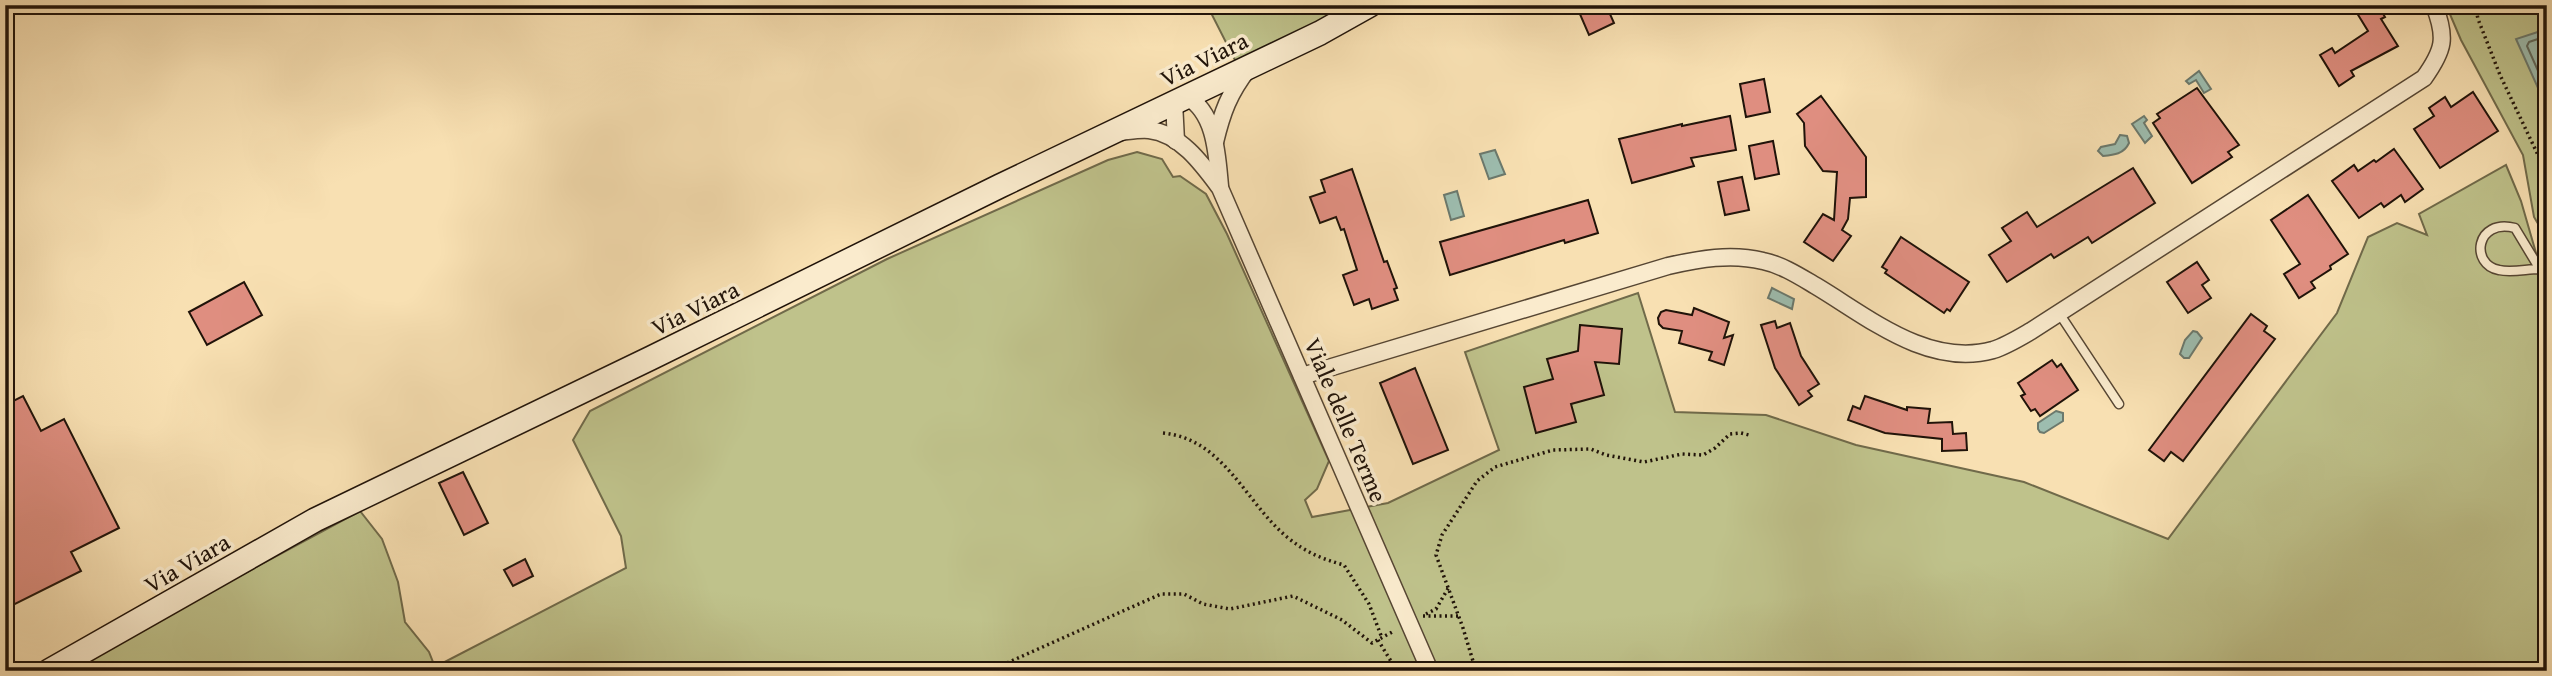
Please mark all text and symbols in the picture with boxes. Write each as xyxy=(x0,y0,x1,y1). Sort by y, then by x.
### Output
street label: Via Viara xyxy=(1154,22,1254,95)
street label: Via Viara xyxy=(645,271,745,344)
street label: Viale delle Terme xyxy=(1296,332,1396,508)
street label: Via Viara xyxy=(138,524,237,602)

